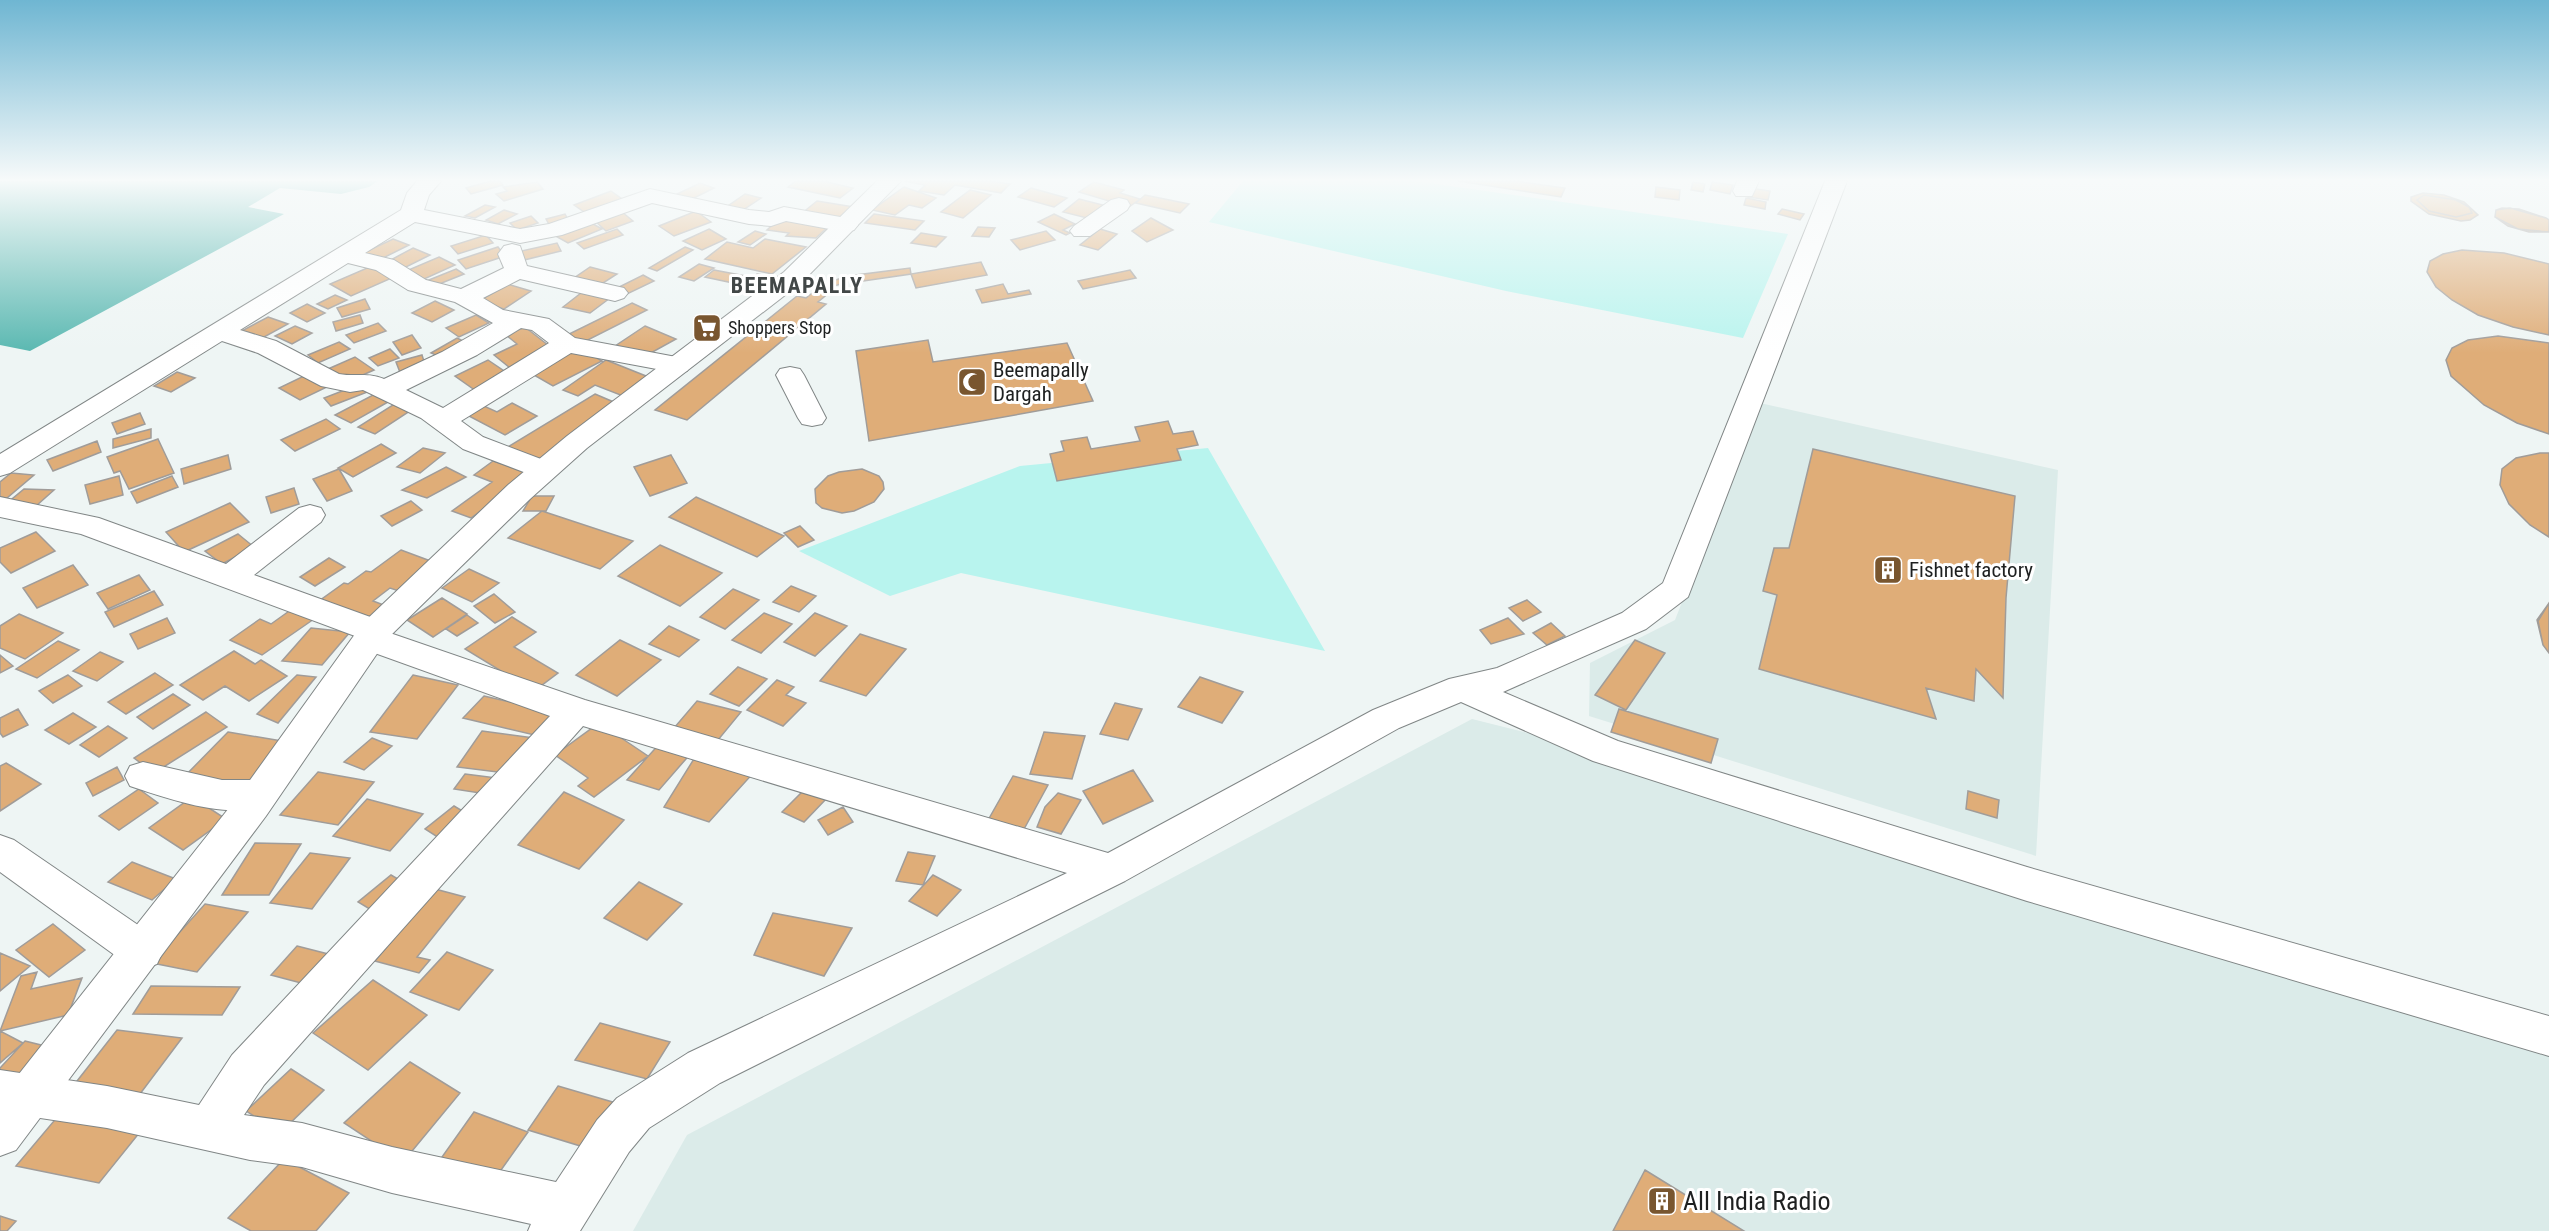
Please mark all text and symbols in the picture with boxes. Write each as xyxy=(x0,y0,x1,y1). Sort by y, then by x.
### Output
district label: BEEMAPALLY xyxy=(731,273,863,298)
supermarket icon: Shoppers Stop xyxy=(691,312,723,344)
place label: Shoppers Stop xyxy=(728,317,832,338)
place label: Beemapally Dargah xyxy=(993,358,1089,406)
mosque icon: Beemapally Dargah xyxy=(956,366,988,398)
building icon: Fishnet factory xyxy=(1872,554,1904,586)
place label: Fishnet factory xyxy=(1909,558,2033,582)
building icon: All India Radio xyxy=(1646,1185,1678,1217)
place label: All India Radio xyxy=(1683,1186,1830,1216)

